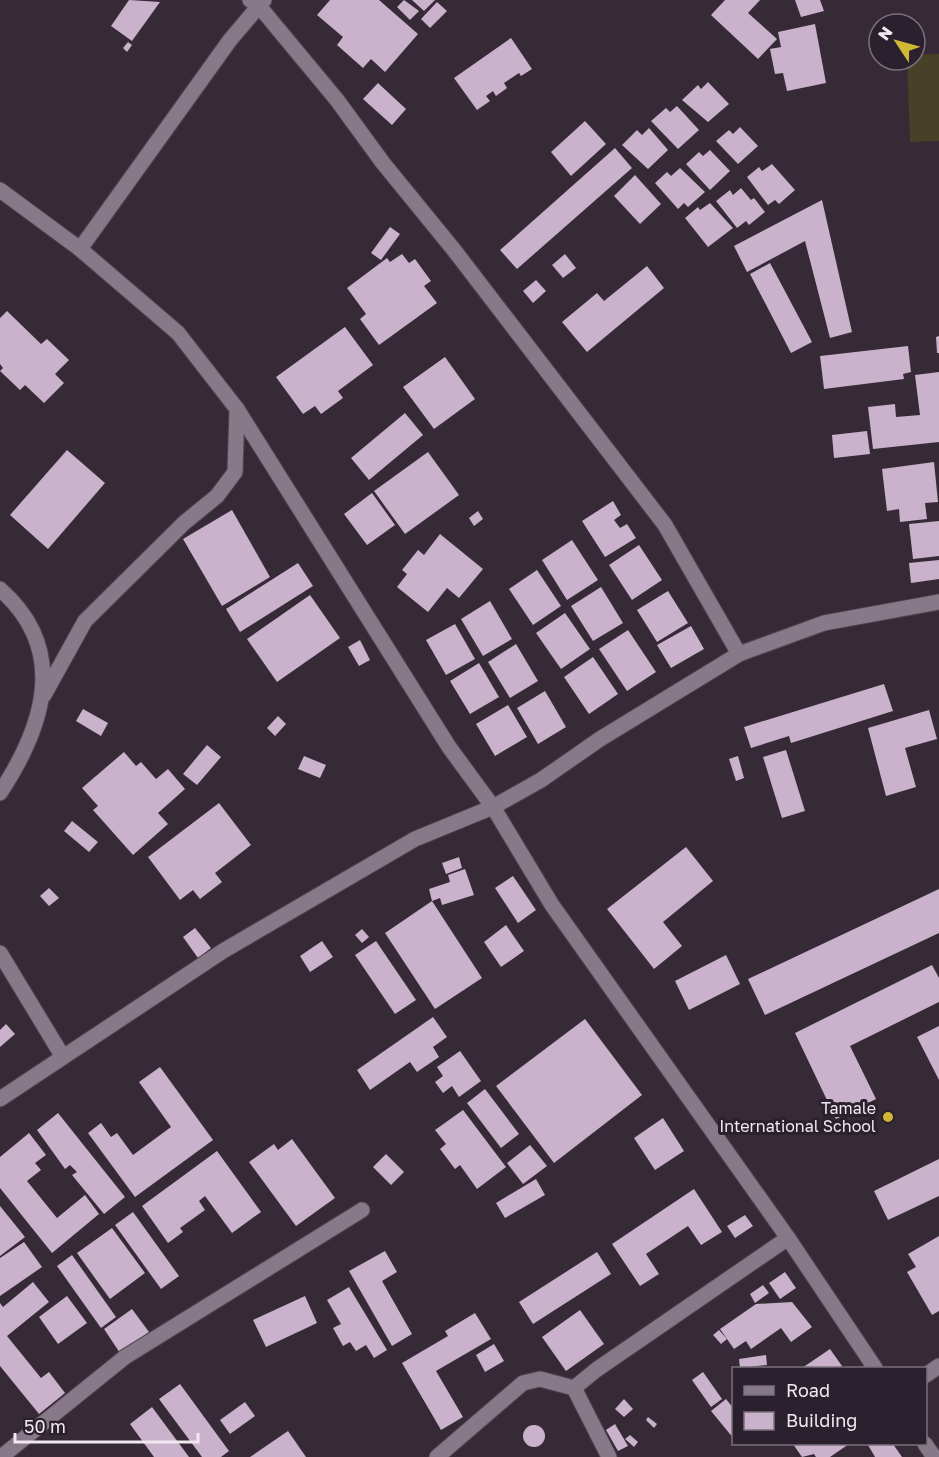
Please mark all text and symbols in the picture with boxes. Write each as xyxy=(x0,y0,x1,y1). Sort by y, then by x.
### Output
north arrow xyxy=(867,12,927,72)
text: N xyxy=(873,22,897,44)
place label: Tamale International School xyxy=(719,1098,876,1136)
marker: Tamale International School xyxy=(881,1110,895,1124)
legend xyxy=(732,1367,927,1445)
text: Road xyxy=(786,1379,830,1401)
scale bar xyxy=(15,1406,198,1444)
text: Building xyxy=(786,1409,857,1431)
text: 50 m xyxy=(24,1415,66,1437)

